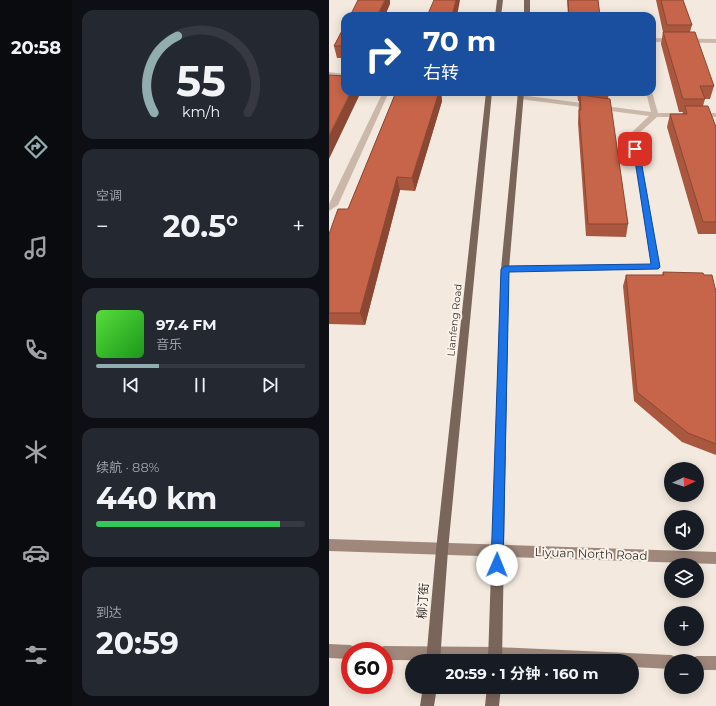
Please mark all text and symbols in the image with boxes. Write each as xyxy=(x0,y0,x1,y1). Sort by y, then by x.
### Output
text: 70 m xyxy=(423,24,496,58)
icon: right xyxy=(357,28,409,80)
text: 20:58 xyxy=(11,37,61,59)
text: 55 xyxy=(176,55,225,105)
text: 右转 xyxy=(423,62,459,84)
text: km/h xyxy=(181,102,220,120)
pin xyxy=(618,132,652,166)
icon: directions xyxy=(22,133,50,161)
icon: arrive xyxy=(624,138,646,160)
text: 空调 xyxy=(96,187,122,203)
text: 20.5° xyxy=(163,208,238,245)
text: − xyxy=(96,213,109,240)
text: + xyxy=(292,213,305,240)
icon: music xyxy=(22,234,50,262)
street label: Lianfeng Road xyxy=(444,283,465,357)
text: 97.4 FM xyxy=(156,315,217,334)
icon: phone xyxy=(22,336,50,364)
text: 音乐 xyxy=(156,336,182,352)
icon: previous xyxy=(120,374,142,396)
icon: pause xyxy=(189,374,211,396)
icon: next xyxy=(259,374,281,396)
icon: climate xyxy=(22,438,50,466)
text: 续航 · 88% xyxy=(96,459,159,475)
north arrow xyxy=(664,462,704,502)
map controls xyxy=(664,462,704,694)
text: 440 km xyxy=(96,480,217,517)
button: sound xyxy=(664,510,704,550)
icon: car xyxy=(22,539,50,567)
position arrow xyxy=(476,544,518,586)
street label: Liyuan North Road xyxy=(534,544,648,563)
button: layers xyxy=(664,558,704,598)
street label: 柳汀街 xyxy=(414,582,431,619)
text: 到达 xyxy=(96,604,122,620)
button: + xyxy=(664,606,704,646)
text: 20:59 xyxy=(96,625,179,662)
icon: filters xyxy=(22,641,50,669)
speed limit sign: 60 xyxy=(341,642,393,694)
button: − xyxy=(664,654,704,694)
text: 20:59 · 1 分钟 · 160 m xyxy=(445,664,599,683)

